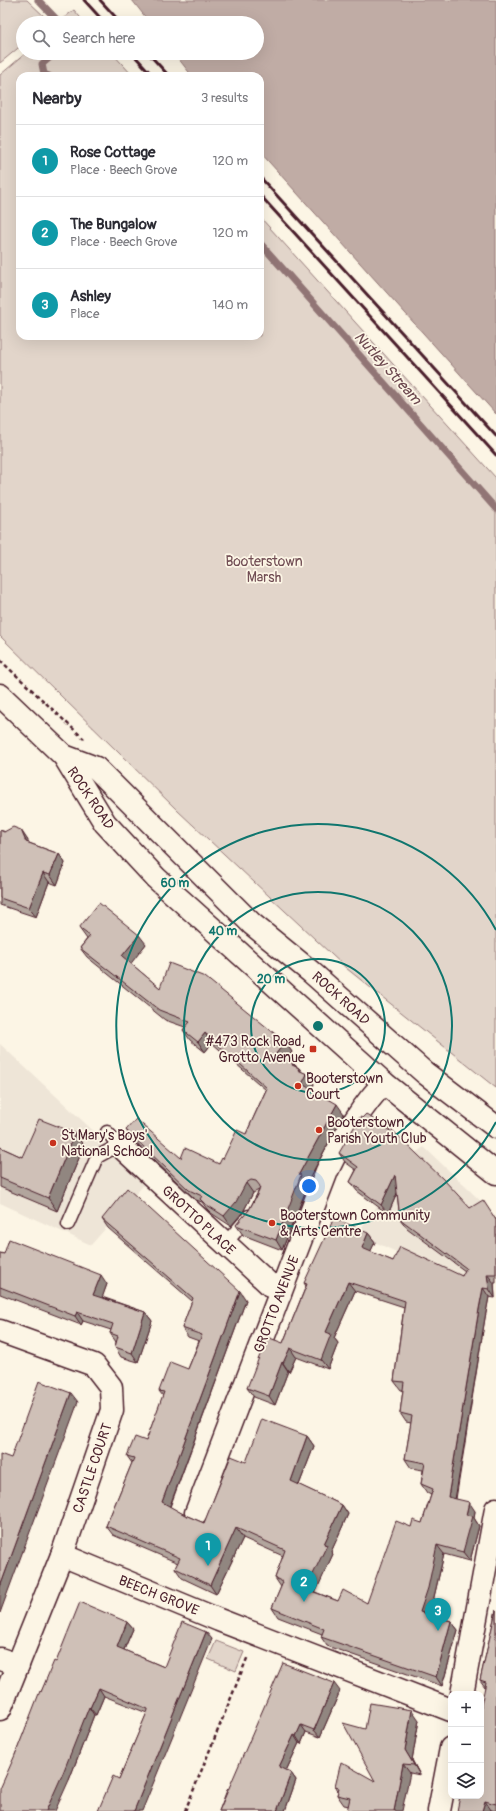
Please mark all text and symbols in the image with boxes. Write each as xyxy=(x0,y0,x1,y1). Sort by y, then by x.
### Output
search box xyxy=(16,16,264,60)
icon: search xyxy=(30,27,52,49)
text: Search here xyxy=(62,29,135,48)
text: Nearby xyxy=(32,88,81,109)
text: 3 results xyxy=(201,90,248,106)
text: Rose Cottage xyxy=(70,143,155,162)
text: 1 xyxy=(42,153,48,169)
text: 120 m xyxy=(212,153,248,169)
text: Place · Beech Grove xyxy=(70,162,177,178)
text: The Bungalow xyxy=(70,215,157,234)
text: 2 xyxy=(41,225,49,241)
text: 120 m xyxy=(212,225,248,241)
text: Place · Beech Grove xyxy=(70,234,177,250)
text: Ashley xyxy=(70,287,111,306)
text: 3 xyxy=(41,297,49,313)
text: 140 m xyxy=(212,297,248,313)
text: Place xyxy=(70,306,99,322)
water label: Nutley Stream xyxy=(350,328,427,410)
park label: Booterstown Marsh xyxy=(225,553,303,586)
street label: ROCK ROAD xyxy=(63,764,118,833)
text: 60 m xyxy=(161,876,190,891)
text: 40 m xyxy=(208,924,238,939)
street label: ROCK ROAD xyxy=(308,968,373,1029)
text: 20 m xyxy=(257,972,285,987)
centre of rings xyxy=(311,1019,325,1033)
place label: #473 Rock Road, Grotto Avenue xyxy=(205,1033,305,1066)
marker: #473 Rock Road, Grotto Avenue xyxy=(308,1044,318,1054)
place label: Booterstown Court xyxy=(306,1070,383,1103)
marker: Booterstown Court xyxy=(293,1081,303,1091)
place label: Booterstown Parish Youth Club xyxy=(327,1114,427,1147)
marker: Booterstown Parish Youth Club xyxy=(314,1125,324,1135)
place label: St Mary's Boys' National School xyxy=(61,1127,153,1160)
marker: St Mary's Boys' National School xyxy=(48,1138,58,1148)
your location xyxy=(299,1176,319,1196)
street label: GROTTO PLACE xyxy=(158,1182,239,1259)
place label: Booterstown Community & Arts Centre xyxy=(280,1207,430,1240)
marker: Booterstown Community & Arts Centre xyxy=(267,1218,277,1228)
street label: GROTTO AVENUE xyxy=(250,1253,303,1355)
street label: CASTLE COURT xyxy=(69,1421,116,1515)
pin: 1 xyxy=(195,1533,221,1566)
pin: 2 xyxy=(291,1569,317,1602)
street label: BEECH GROVE xyxy=(116,1572,201,1619)
pin: 3 xyxy=(425,1598,451,1631)
map controls xyxy=(448,1691,484,1799)
button: + xyxy=(448,1691,484,1727)
button: − xyxy=(448,1727,484,1763)
button: layers xyxy=(448,1763,484,1799)

